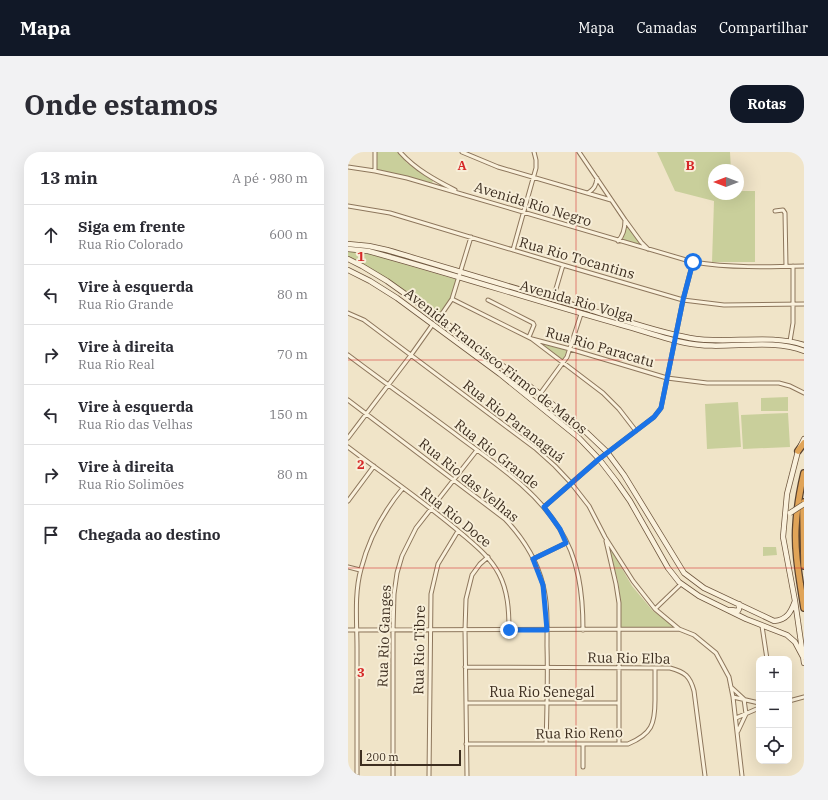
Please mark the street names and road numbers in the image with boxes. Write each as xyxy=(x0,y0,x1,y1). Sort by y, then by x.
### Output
street label: Avenida Rio Negro xyxy=(472,178,594,230)
street label: Rua Rio Tocantins xyxy=(517,233,637,283)
street label: Avenida Rio Volga xyxy=(518,276,636,326)
street label: Avenida Francisco Firmo de Matos xyxy=(401,284,591,438)
street label: Rua Rio Paracatu xyxy=(544,323,657,371)
street label: Rua Rio Paranaguá xyxy=(459,376,569,467)
street label: Rua Rio Grande xyxy=(451,415,543,493)
street label: Rua Rio das Velhas xyxy=(415,434,523,526)
street label: Rua Rio Doce xyxy=(417,483,495,551)
street label: Rua Rio Ganges xyxy=(373,584,395,688)
street label: Rua Rio Tibre xyxy=(409,605,429,695)
street label: Rua Rio Elba xyxy=(587,648,671,668)
street label: Rua Rio Senegal xyxy=(489,683,595,701)
street label: Rua Rio Reno xyxy=(535,723,623,743)

